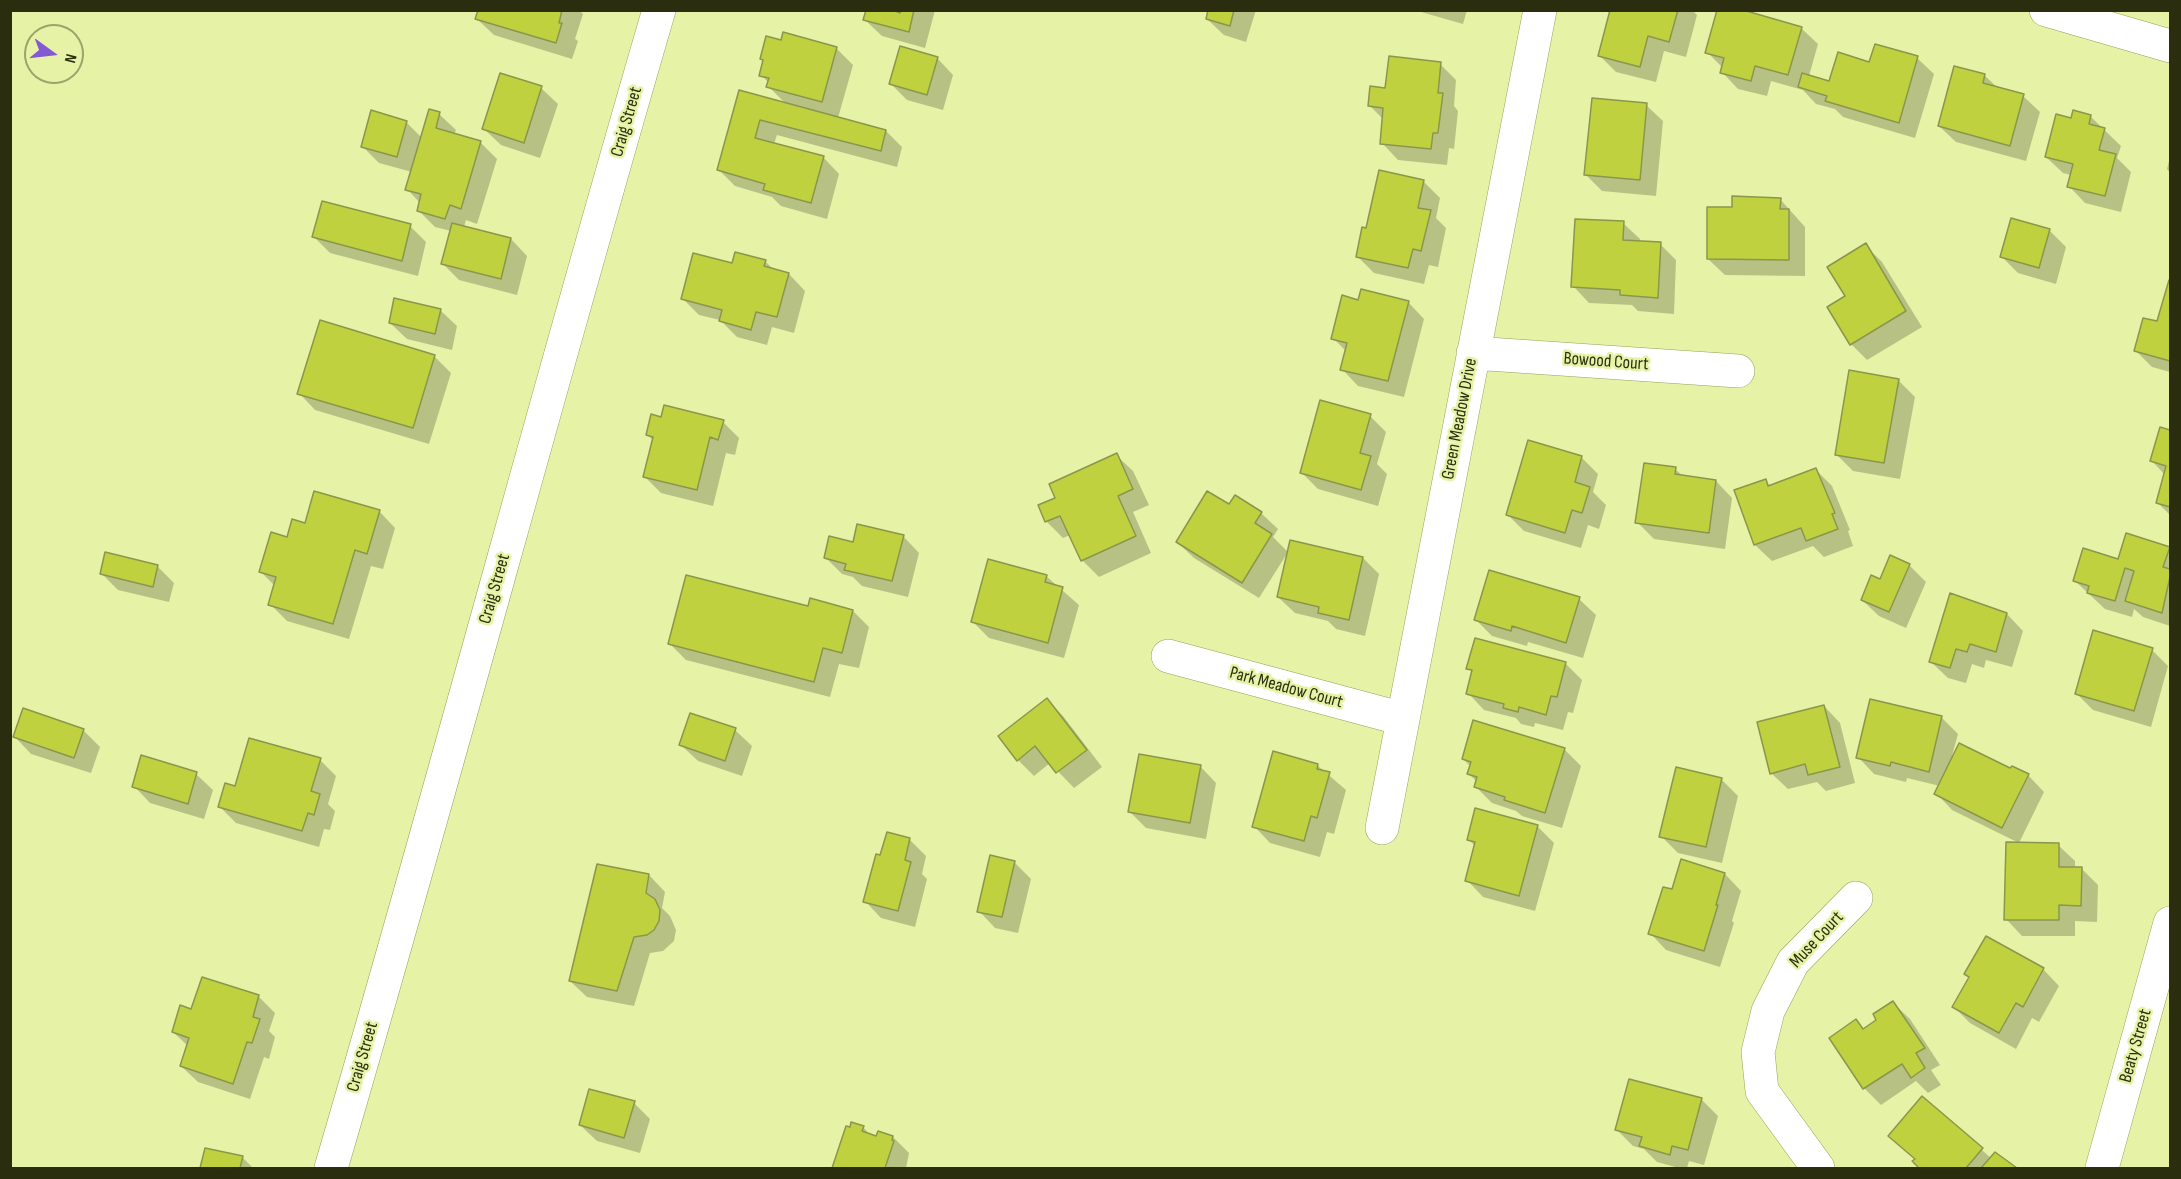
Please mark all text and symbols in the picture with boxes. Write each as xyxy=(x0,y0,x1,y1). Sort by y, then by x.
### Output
north arrow xyxy=(24,24,84,84)
text: N xyxy=(60,52,80,65)
street label: Craig Street xyxy=(607,84,647,160)
street label: Bowood Court xyxy=(1563,348,1649,376)
street label: Green Meadow Drive xyxy=(1438,357,1482,481)
street label: Craig Street xyxy=(475,551,515,627)
street label: Park Meadow Court xyxy=(1227,663,1345,713)
street label: Muse Court xyxy=(1786,907,1848,973)
street label: Beaty Street xyxy=(2115,1007,2157,1085)
street label: Craig Street xyxy=(343,1019,383,1095)

